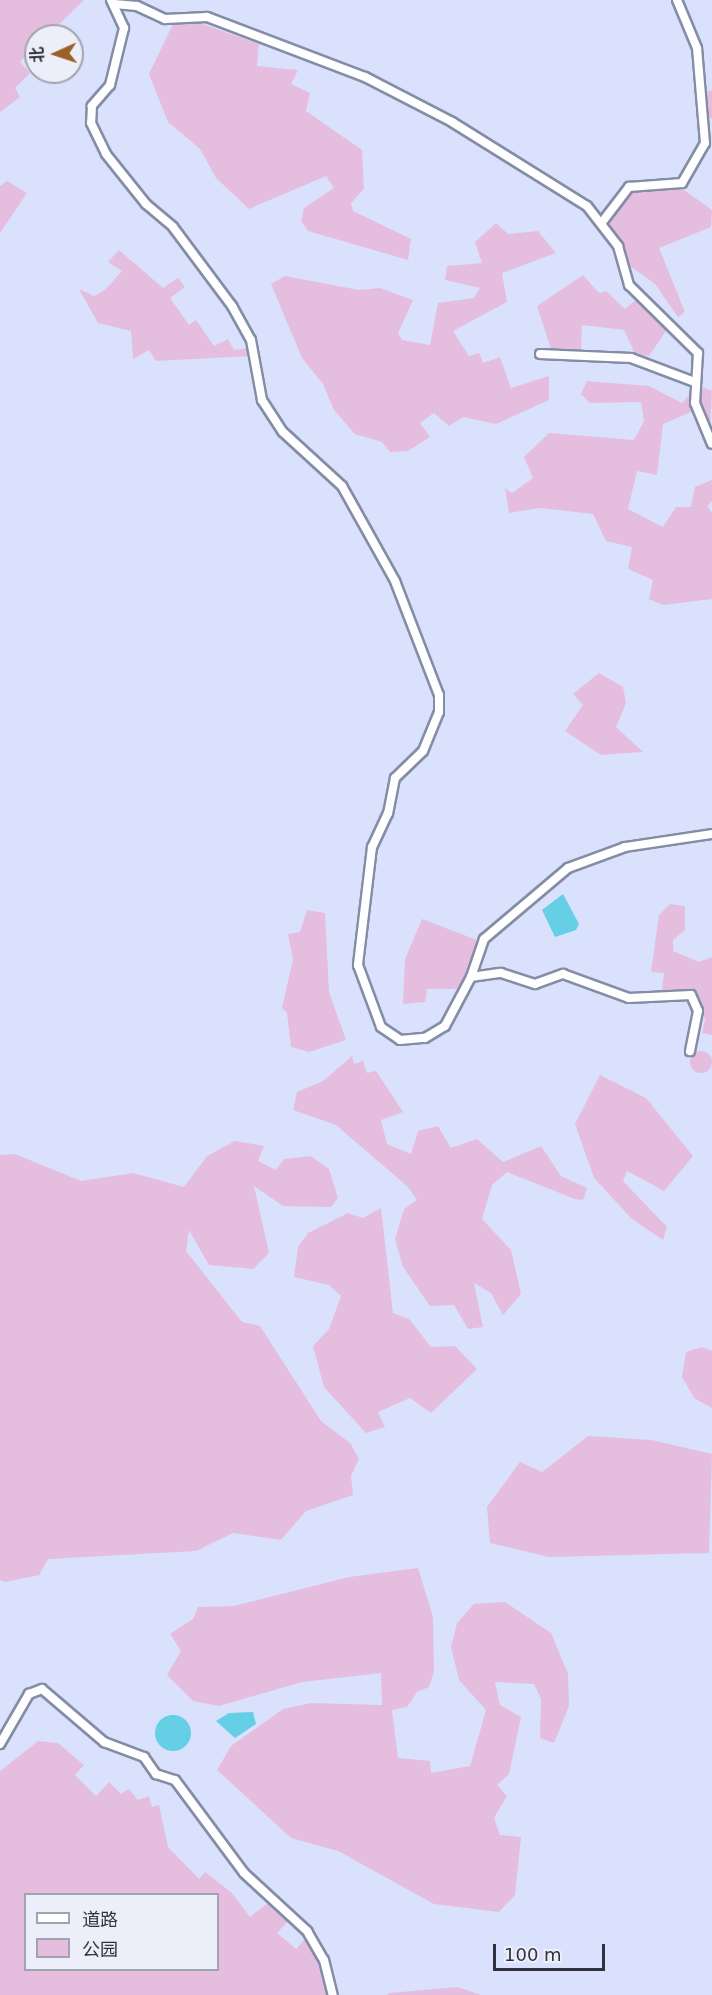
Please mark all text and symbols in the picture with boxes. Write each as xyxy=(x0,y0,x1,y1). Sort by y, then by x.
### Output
north arrow xyxy=(24,24,84,84)
text: 北 xyxy=(28,46,47,63)
legend xyxy=(24,1893,219,1971)
text: 道路 xyxy=(82,1909,118,1930)
scale bar xyxy=(496,1932,608,1970)
text: 公园 xyxy=(82,1939,118,1960)
text: 100 m xyxy=(504,1944,562,1965)

